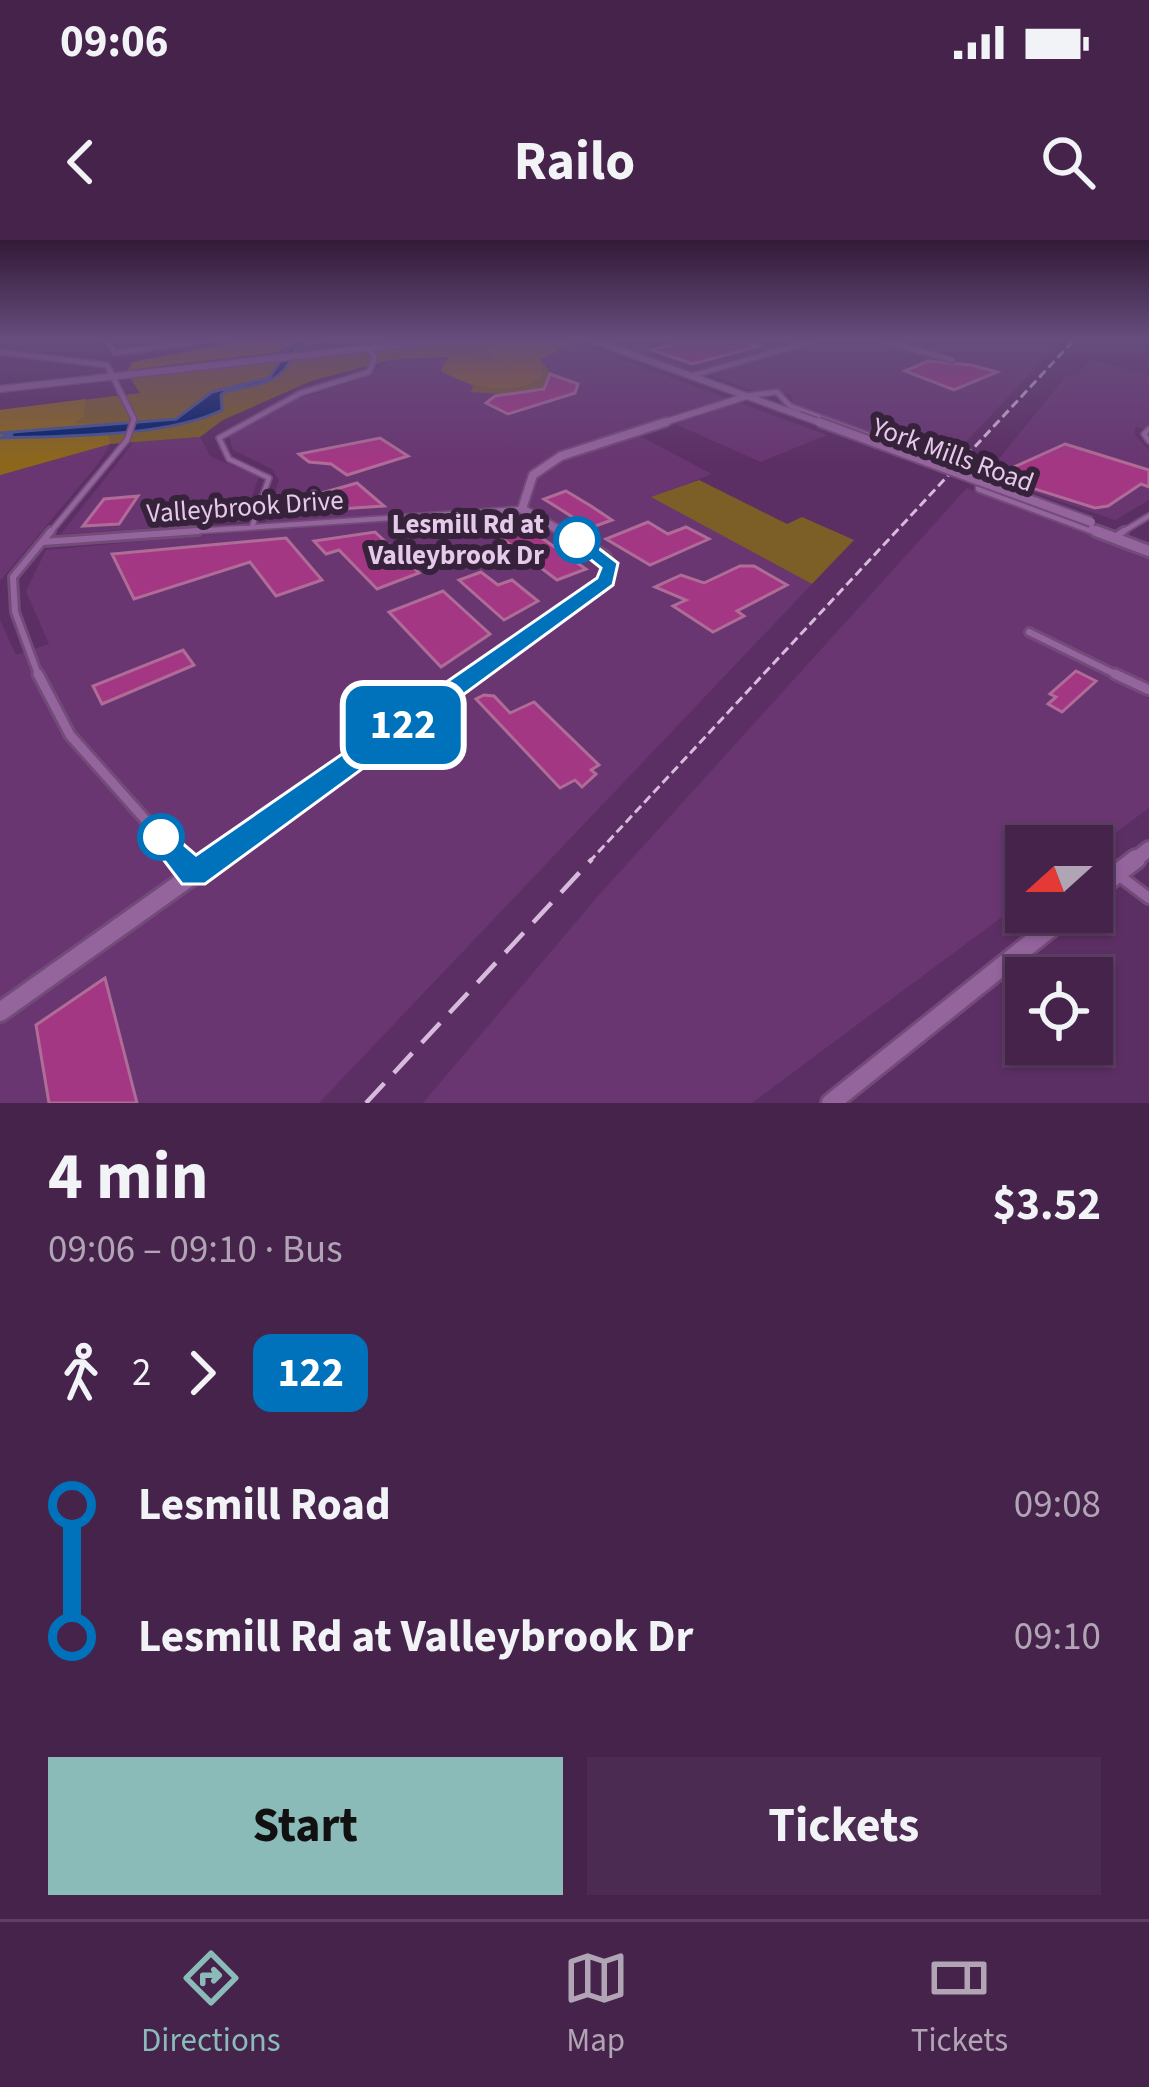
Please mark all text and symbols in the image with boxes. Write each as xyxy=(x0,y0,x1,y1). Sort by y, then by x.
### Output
text: 09:06 xyxy=(60,10,169,74)
text: Railo xyxy=(514,124,635,201)
icon: back xyxy=(48,129,114,195)
icon: search xyxy=(1035,129,1101,195)
street label: York Mills Road xyxy=(866,407,1039,502)
street label: Valleybrook Drive xyxy=(145,481,345,533)
place label: Lesmill Rd at Valleybrook Dr xyxy=(367,505,544,575)
marker: Lesmill Rd at Valleybrook Dr xyxy=(555,518,599,562)
line badge: 122 xyxy=(334,686,472,764)
text: 122 xyxy=(370,695,436,755)
unlabelled marker xyxy=(139,815,183,859)
north arrow xyxy=(1005,825,1113,933)
map controls xyxy=(1005,825,1113,1065)
button: locate xyxy=(1005,957,1113,1065)
text: 4 min xyxy=(48,1130,209,1224)
text: $3.52 xyxy=(992,1173,1101,1237)
text: 09:06 – 09:10 · Bus xyxy=(48,1222,343,1278)
icon: walk xyxy=(48,1340,114,1406)
icon: forward xyxy=(169,1340,235,1406)
text: 122 xyxy=(277,1343,344,1403)
text: 2 xyxy=(132,1345,151,1401)
text: Lesmill Road xyxy=(138,1473,391,1537)
text: 09:08 xyxy=(1014,1477,1101,1533)
text: Lesmill Rd at Valleybrook Dr xyxy=(138,1605,693,1669)
text: 09:10 xyxy=(1014,1609,1101,1665)
button: Start xyxy=(48,1757,563,1895)
button: Tickets xyxy=(587,1757,1101,1895)
tab: Directions xyxy=(141,1945,281,2064)
tab: Map xyxy=(563,1945,629,2064)
tab: Tickets xyxy=(911,1945,1008,2064)

